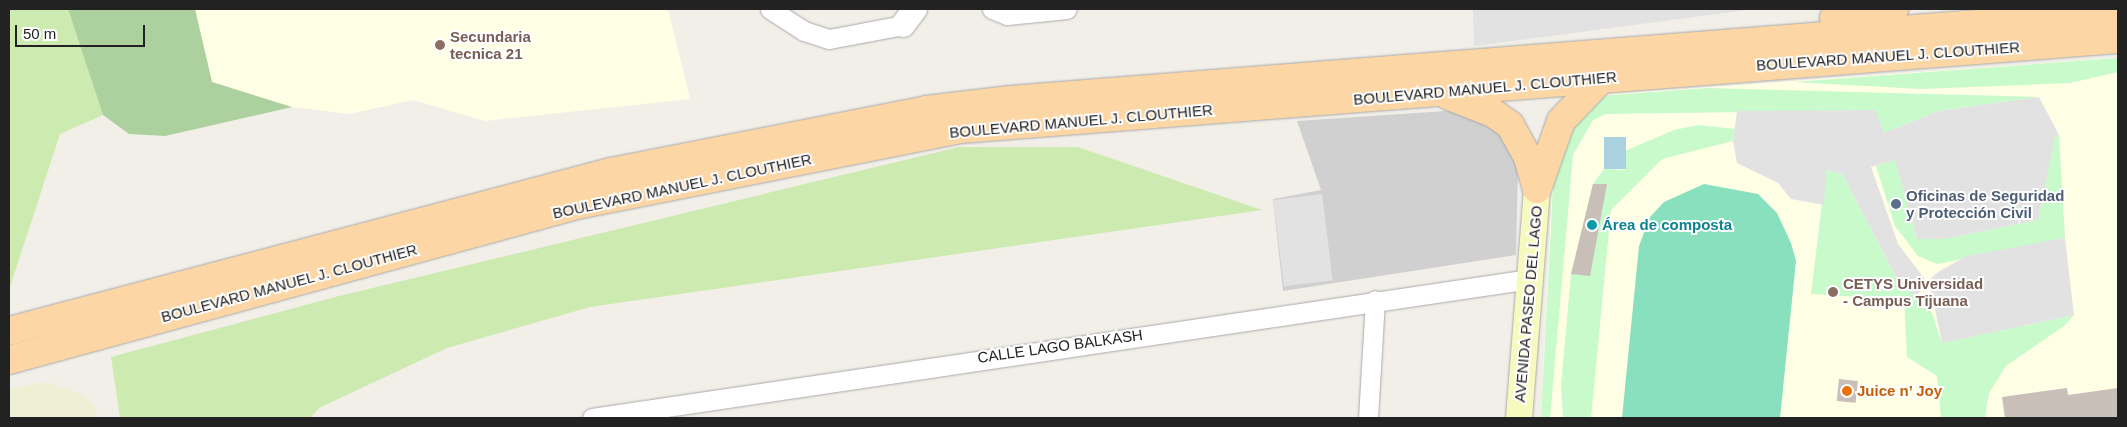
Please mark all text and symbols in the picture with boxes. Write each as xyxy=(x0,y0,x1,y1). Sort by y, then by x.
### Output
scale bar xyxy=(18,15,148,47)
text: 50 m xyxy=(23,25,56,42)
place label: Secundaria tecnica 21 xyxy=(450,27,531,62)
street label: BOULEVARD MANUEL J. CLOUTHIER xyxy=(1755,38,2021,74)
marker: Secundaria tecnica 21 xyxy=(434,39,446,51)
street label: BOULEVARD MANUEL J. CLOUTHIER xyxy=(1352,67,1618,109)
street label: BOULEVARD MANUEL J. CLOUTHIER xyxy=(948,100,1214,142)
street label: BOULEVARD MANUEL J. CLOUTHIER xyxy=(551,150,813,222)
place label: Oficinas de Seguridad y Protección Civil xyxy=(1906,186,2064,221)
marker: Oficinas de Seguridad y Protección Civil xyxy=(1890,198,1902,210)
street label: AVENIDA PASEO DEL LAGO xyxy=(1510,204,1546,404)
place label: Área de composta xyxy=(1602,216,1732,234)
marker: Área de composta xyxy=(1586,219,1598,231)
street label: BOULEVARD MANUEL J. CLOUTHIER xyxy=(159,240,419,326)
place label: CETYS Universidad - Campus Tijuana xyxy=(1843,274,1983,309)
marker: CETYS Universidad - Campus Tijuana xyxy=(1827,286,1839,298)
street label: CALLE LAGO BALKASH xyxy=(976,325,1144,367)
place label: Juice n’ Joy xyxy=(1857,382,1943,400)
marker: Juice n’ Joy xyxy=(1841,385,1853,397)

